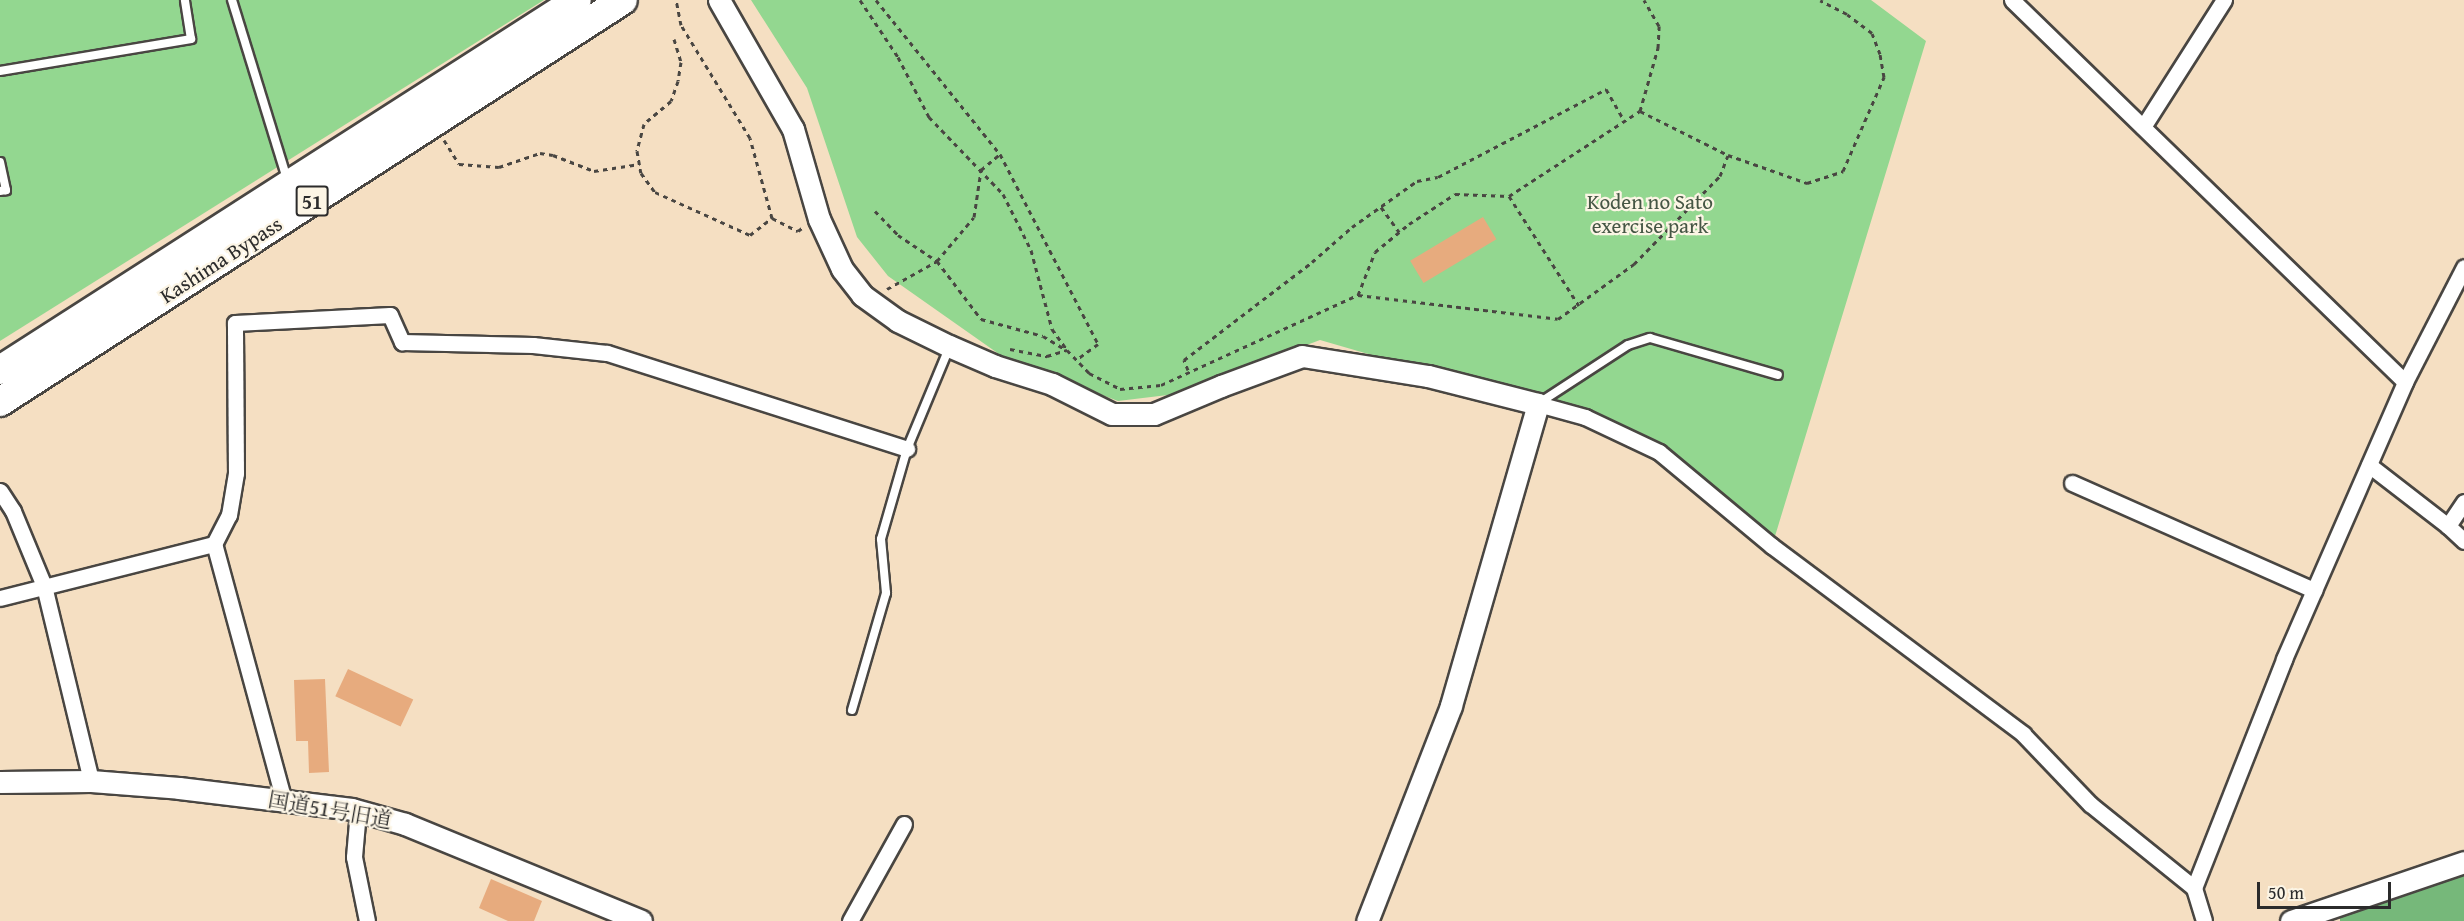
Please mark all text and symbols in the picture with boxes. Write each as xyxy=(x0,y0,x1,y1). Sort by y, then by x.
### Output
road number: 51 xyxy=(296,184,328,218)
park label: Koden no Sato exercise park xyxy=(1587,189,1713,239)
street label: Kashima Bypass xyxy=(155,211,287,309)
street label: 国道51号旧道 xyxy=(266,787,394,833)
scale bar xyxy=(2260,870,2394,908)
text: 50 m xyxy=(2268,879,2304,906)

